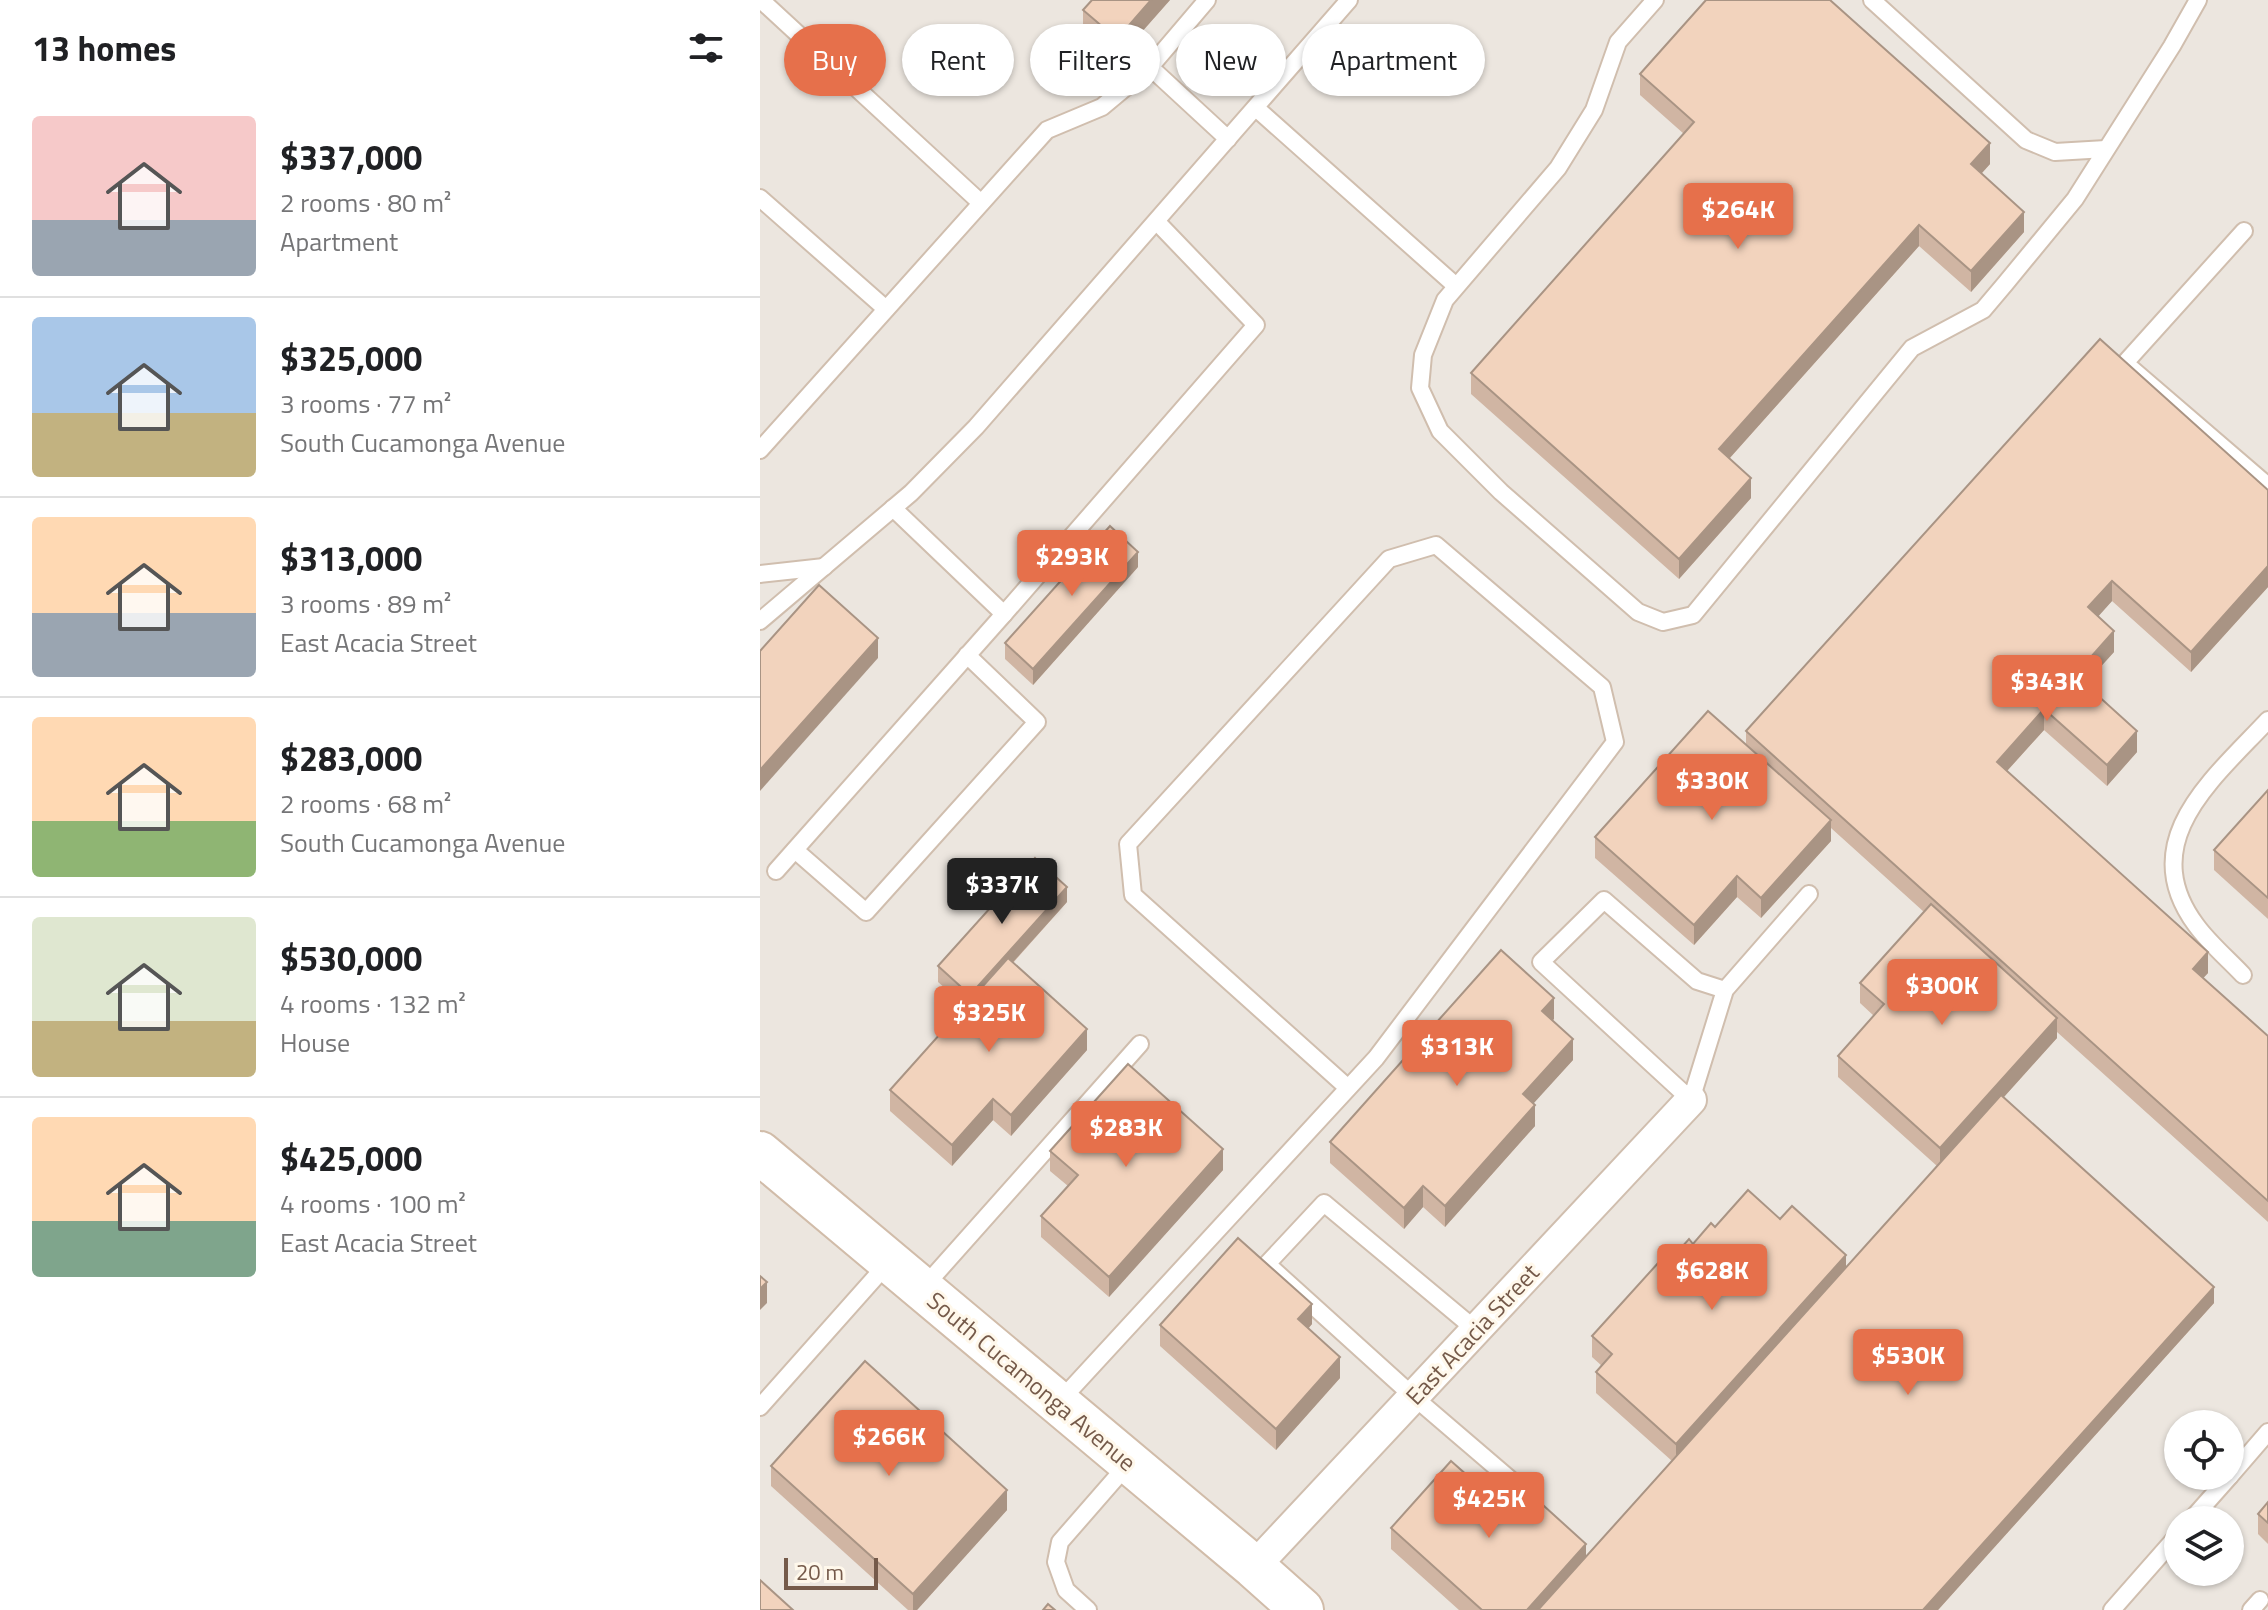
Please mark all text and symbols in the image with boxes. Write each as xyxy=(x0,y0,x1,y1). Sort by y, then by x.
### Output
text: 13 homes xyxy=(32,22,176,74)
chip: Buy xyxy=(784,24,886,96)
chip: Rent xyxy=(902,24,1014,96)
chip: Filters xyxy=(1030,24,1160,96)
chip: New xyxy=(1176,24,1286,96)
chip: Apartment xyxy=(1302,24,1485,96)
icon: filters xyxy=(684,26,728,70)
text: $337,000 xyxy=(280,131,422,183)
icon: home xyxy=(96,148,192,244)
text: 2 rooms · 80 m² xyxy=(280,183,451,222)
pin: $264K xyxy=(1682,183,1794,251)
text: $264K xyxy=(1701,189,1775,228)
text: Apartment xyxy=(280,222,398,261)
text: $325,000 xyxy=(280,332,422,384)
icon: home xyxy=(96,349,192,445)
text: 3 rooms · 77 m² xyxy=(280,384,451,423)
text: South Cucamonga Avenue xyxy=(280,423,565,462)
pin: $293K xyxy=(1016,530,1128,598)
text: $313,000 xyxy=(280,532,422,584)
text: $293K xyxy=(1035,536,1109,575)
icon: home xyxy=(96,549,192,645)
text: 3 rooms · 89 m² xyxy=(280,584,451,623)
text: East Acacia Street xyxy=(280,623,477,662)
pin: $343K xyxy=(1991,655,2103,723)
text: $343K xyxy=(2010,661,2084,700)
text: $283,000 xyxy=(280,732,422,784)
icon: home xyxy=(96,749,192,845)
pin: $330K xyxy=(1656,754,1768,822)
text: $330K xyxy=(1675,760,1749,799)
text: 2 rooms · 68 m² xyxy=(280,784,451,823)
text: South Cucamonga Avenue xyxy=(280,823,565,862)
pin: $337K xyxy=(946,858,1058,926)
text: $337K xyxy=(965,864,1039,903)
text: $530,000 xyxy=(280,932,422,984)
icon: home xyxy=(96,949,192,1045)
pin: $300K xyxy=(1886,959,1998,1027)
text: $300K xyxy=(1905,965,1979,1004)
text: 4 rooms · 132 m² xyxy=(280,984,466,1023)
pin: $325K xyxy=(933,986,1045,1054)
text: $325K xyxy=(952,992,1026,1031)
pin: $313K xyxy=(1401,1020,1513,1088)
text: House xyxy=(280,1023,350,1062)
text: $313K xyxy=(1420,1026,1494,1065)
pin: $283K xyxy=(1070,1101,1182,1169)
text: $283K xyxy=(1089,1107,1163,1146)
text: $425,000 xyxy=(280,1132,422,1184)
icon: home xyxy=(96,1149,192,1245)
text: 4 rooms · 100 m² xyxy=(280,1184,466,1223)
text: East Acacia Street xyxy=(280,1223,477,1262)
pin: $628K xyxy=(1656,1244,1768,1312)
text: $628K xyxy=(1675,1250,1749,1289)
street label: East Acacia Street xyxy=(1397,1255,1548,1413)
street label: South Cucamonga Avenue xyxy=(920,1283,1144,1479)
pin: $530K xyxy=(1852,1329,1964,1397)
text: $530K xyxy=(1871,1335,1945,1374)
pin: $266K xyxy=(833,1410,945,1478)
map controls xyxy=(2164,1410,2244,1586)
button: locate xyxy=(2164,1410,2244,1490)
text: $266K xyxy=(852,1416,926,1455)
pin: $425K xyxy=(1433,1472,1545,1540)
text: $425K xyxy=(1452,1478,1526,1517)
button: layers xyxy=(2164,1506,2244,1586)
scale bar xyxy=(784,1554,878,1590)
text: 20 m xyxy=(796,1555,844,1589)

